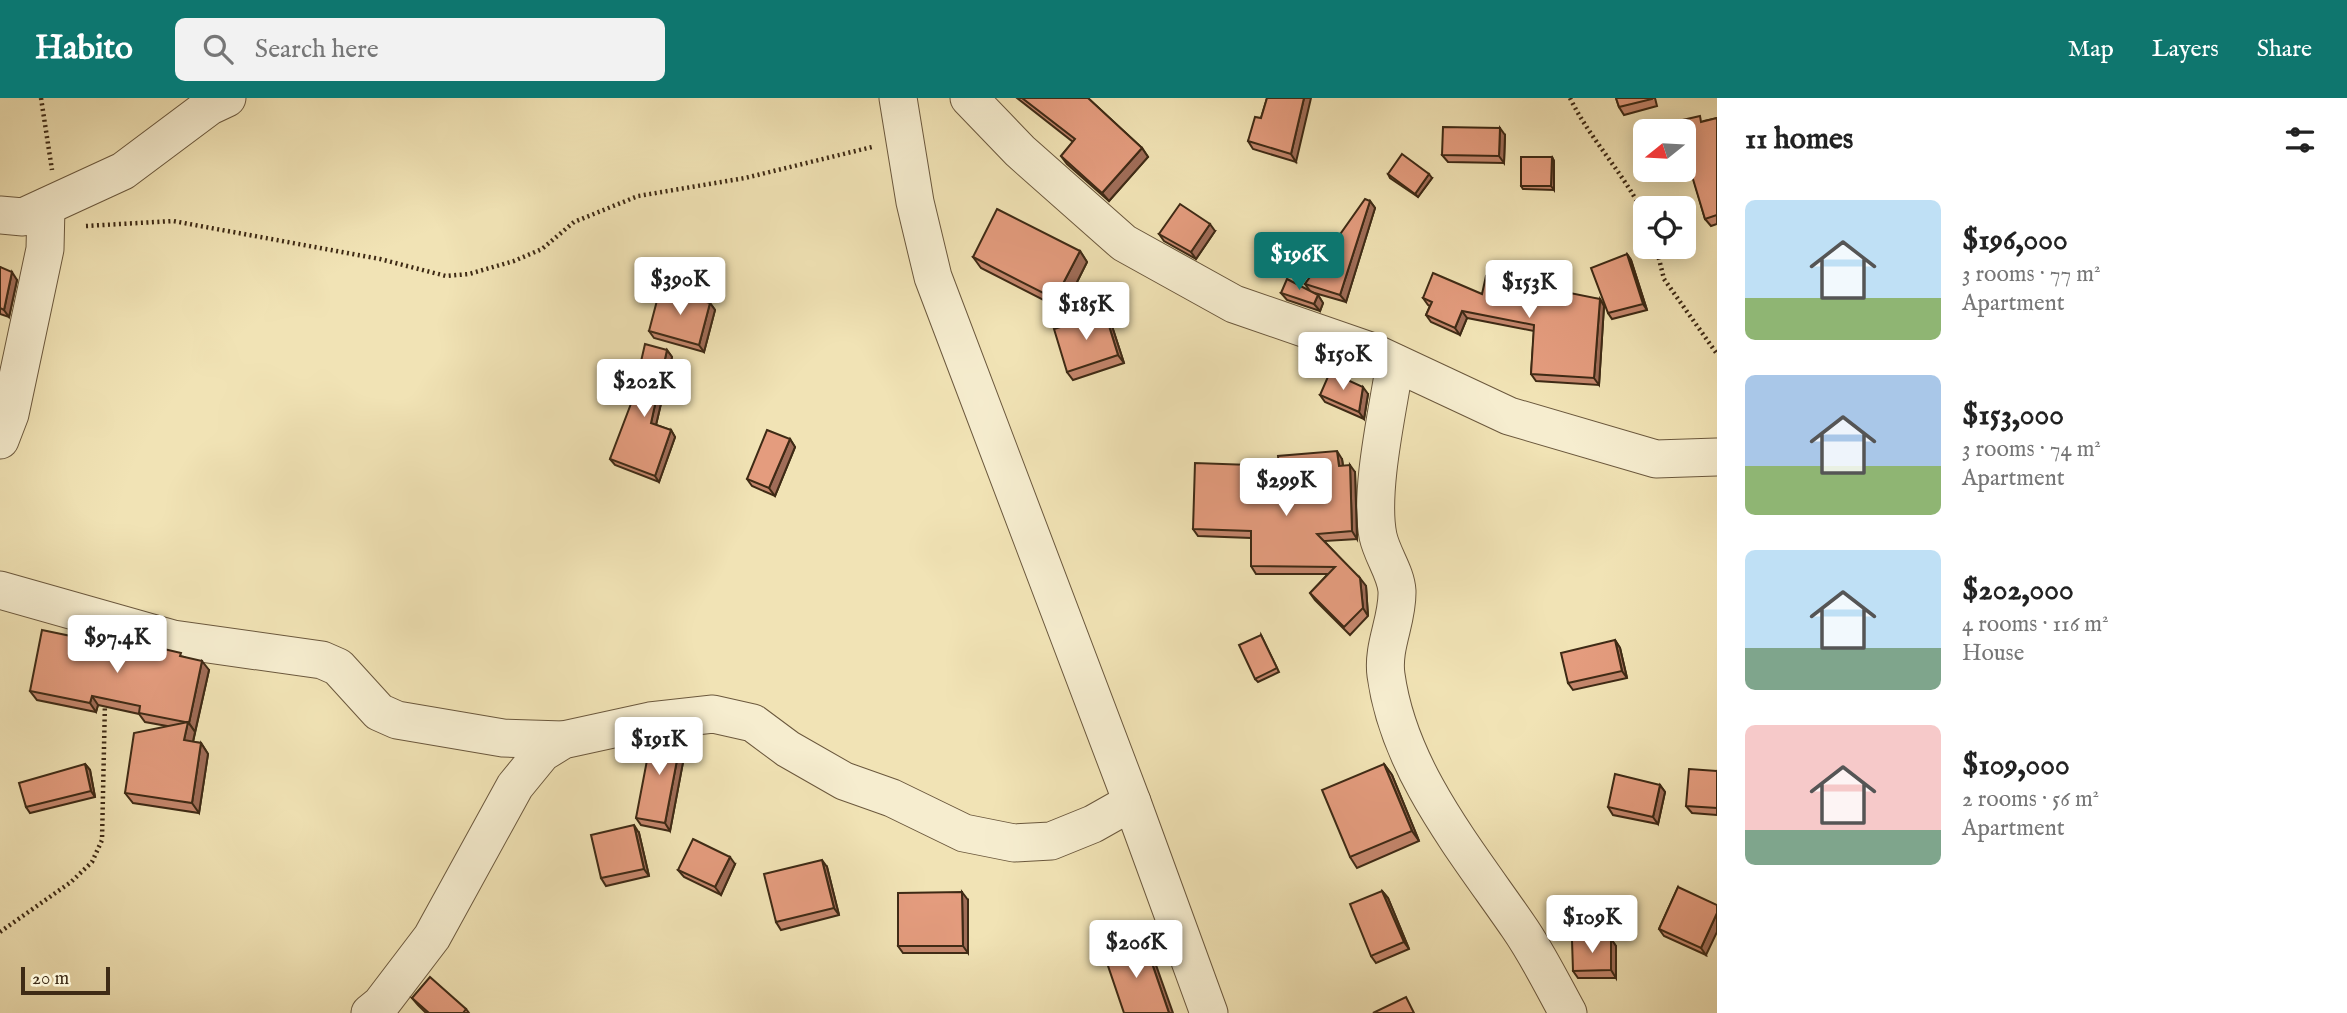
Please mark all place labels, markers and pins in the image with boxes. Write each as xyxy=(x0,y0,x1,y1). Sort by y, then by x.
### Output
pin: $196K xyxy=(1250,232,1348,292)
pin: $390K xyxy=(631,258,729,317)
pin: $153K xyxy=(1480,260,1578,320)
pin: $185K xyxy=(1037,282,1135,342)
pin: $150K xyxy=(1294,332,1392,392)
pin: $202K xyxy=(595,360,693,419)
pin: $299K xyxy=(1237,458,1335,518)
pin: $97.4K xyxy=(60,616,174,675)
pin: $191K xyxy=(610,718,708,777)
pin: $109K xyxy=(1543,896,1641,955)
pin: $206K xyxy=(1087,920,1185,980)

